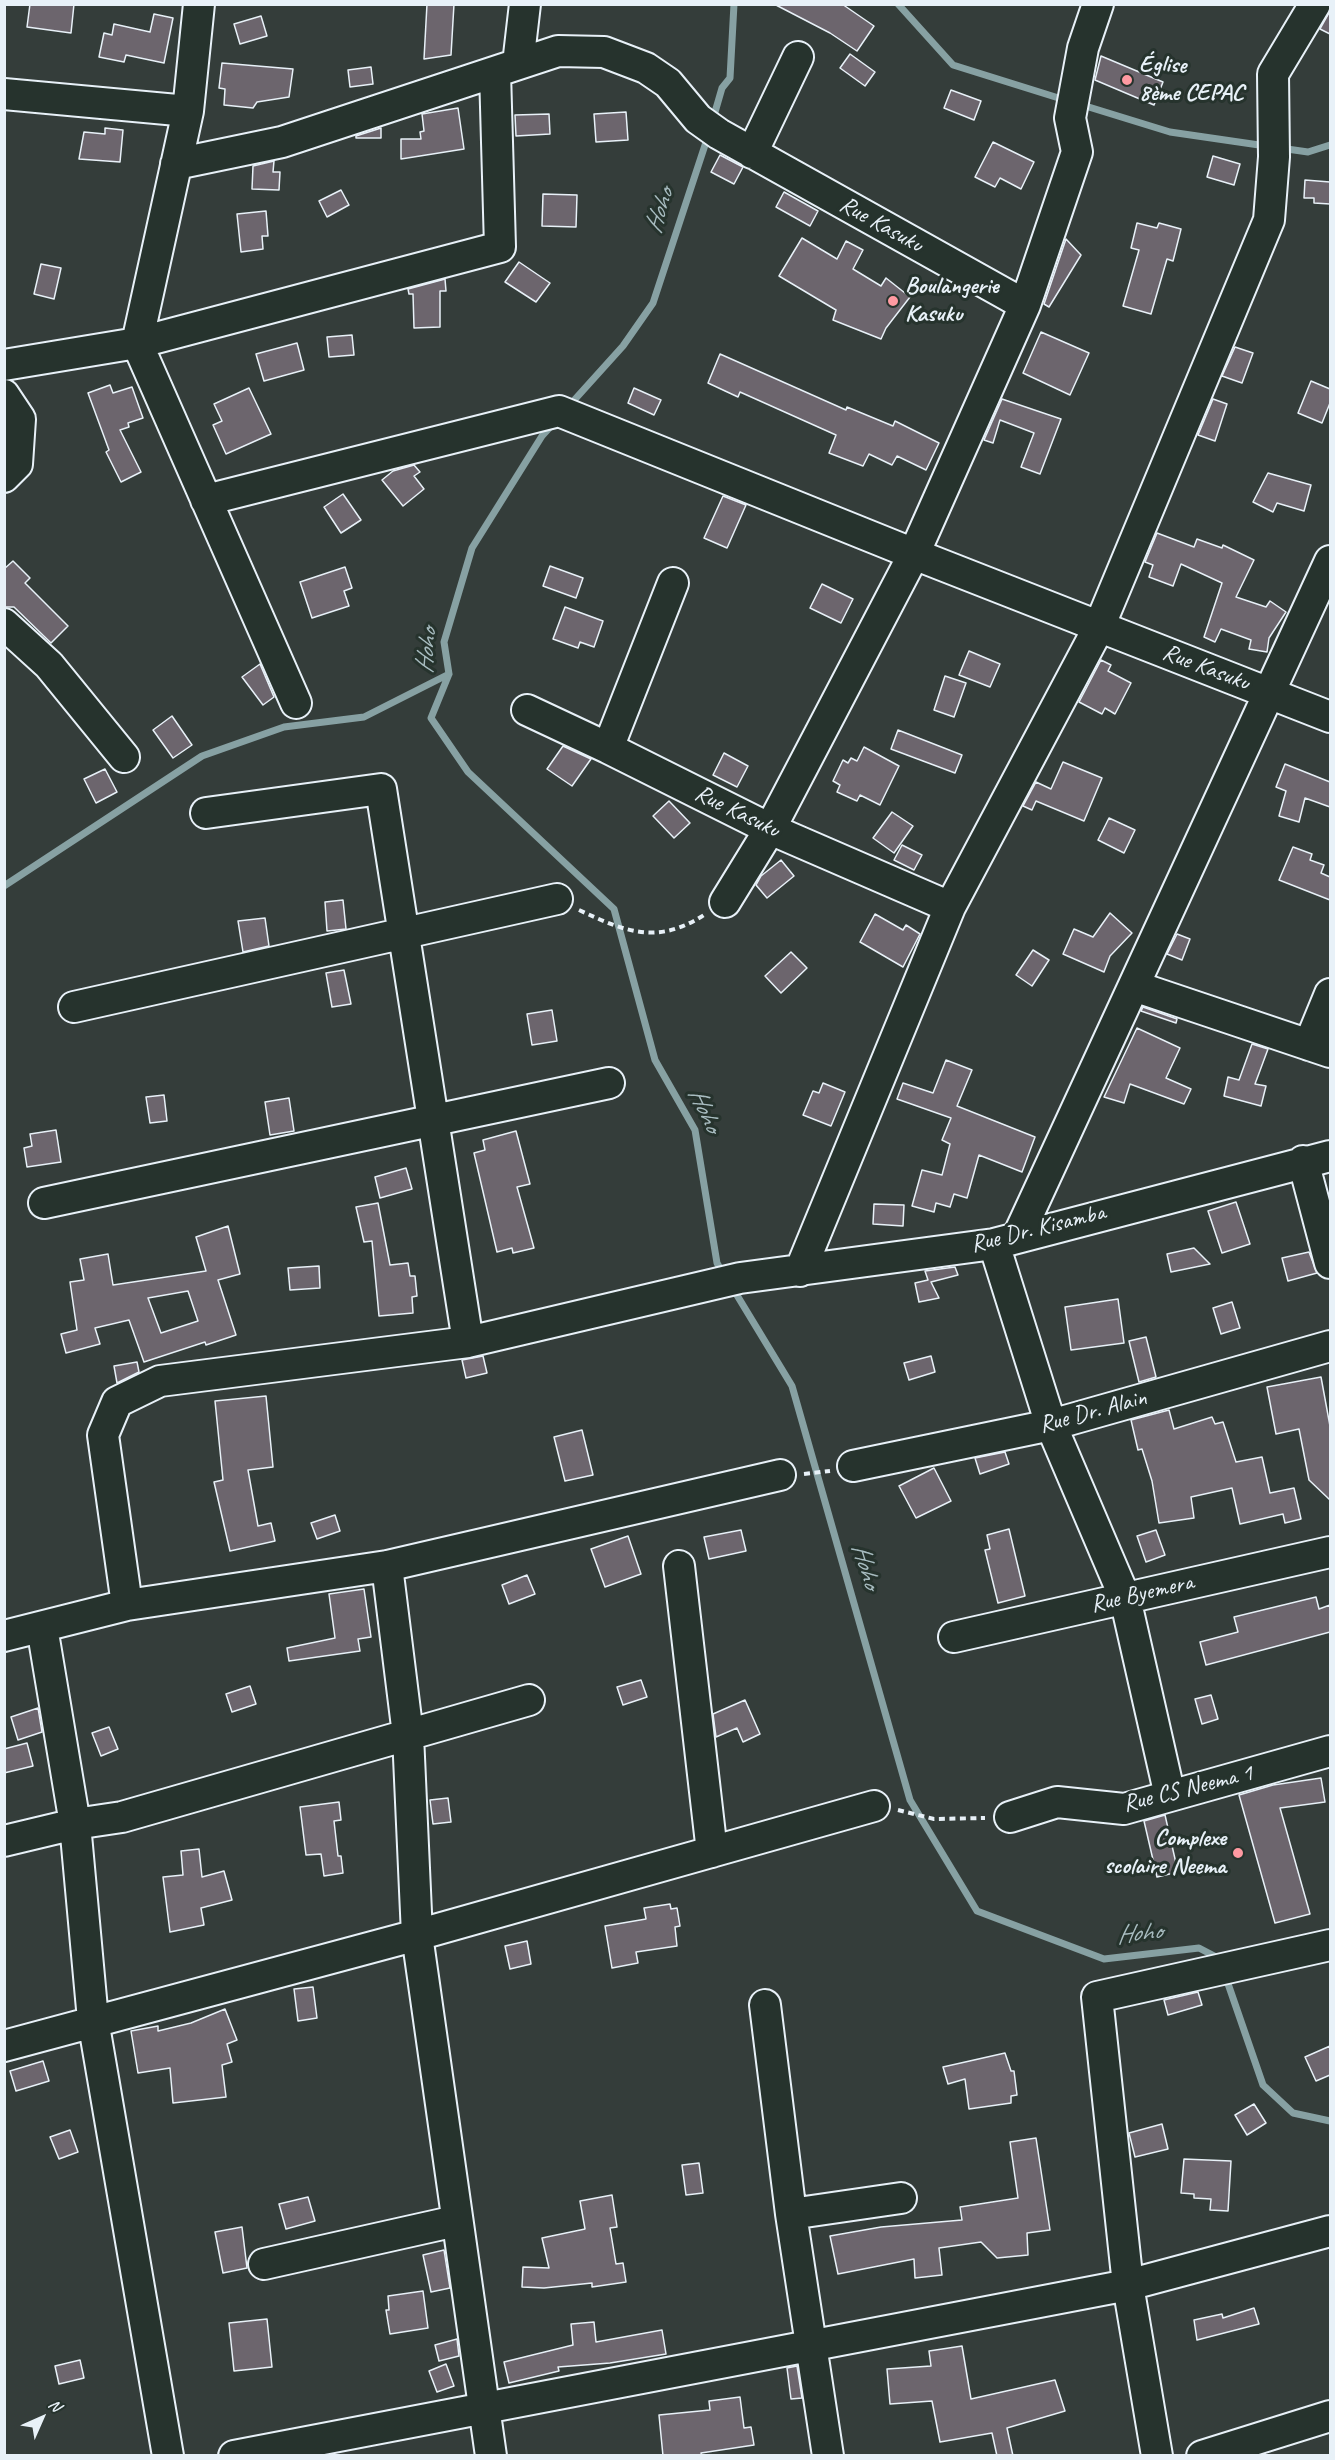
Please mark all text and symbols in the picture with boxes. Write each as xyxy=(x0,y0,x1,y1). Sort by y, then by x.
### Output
place label: Église 8ème CEPAC xyxy=(1139,52,1244,108)
marker: Église 8ème CEPAC xyxy=(1120,73,1134,87)
water label: Hoho xyxy=(638,185,682,237)
street label: Rue Kasuku xyxy=(834,190,928,260)
place label: Boulangerie Kasuku xyxy=(905,273,999,329)
marker: Boulangerie Kasuku xyxy=(886,294,900,308)
water label: Hoho xyxy=(409,627,445,675)
street label: Rue Kasuku xyxy=(1158,638,1254,698)
street label: Rue Kasuku xyxy=(690,779,784,845)
water label: Hoho xyxy=(681,1083,727,1137)
street label: Rue Dr. Kisamba xyxy=(968,1198,1108,1260)
street label: Rue Dr. Alain xyxy=(1036,1384,1150,1440)
water label: Hoho xyxy=(844,1540,886,1592)
street label: Rue Byemera xyxy=(1088,1568,1196,1620)
street label: Rue CS Neema 1 xyxy=(1120,1759,1256,1819)
place label: Complexe scolaire Neema xyxy=(1104,1825,1226,1881)
marker: Complexe scolaire Neema xyxy=(1231,1846,1245,1860)
water label: Hoho xyxy=(1115,1916,1163,1952)
north arrow xyxy=(12,2388,72,2448)
text: N xyxy=(44,2395,65,2416)

